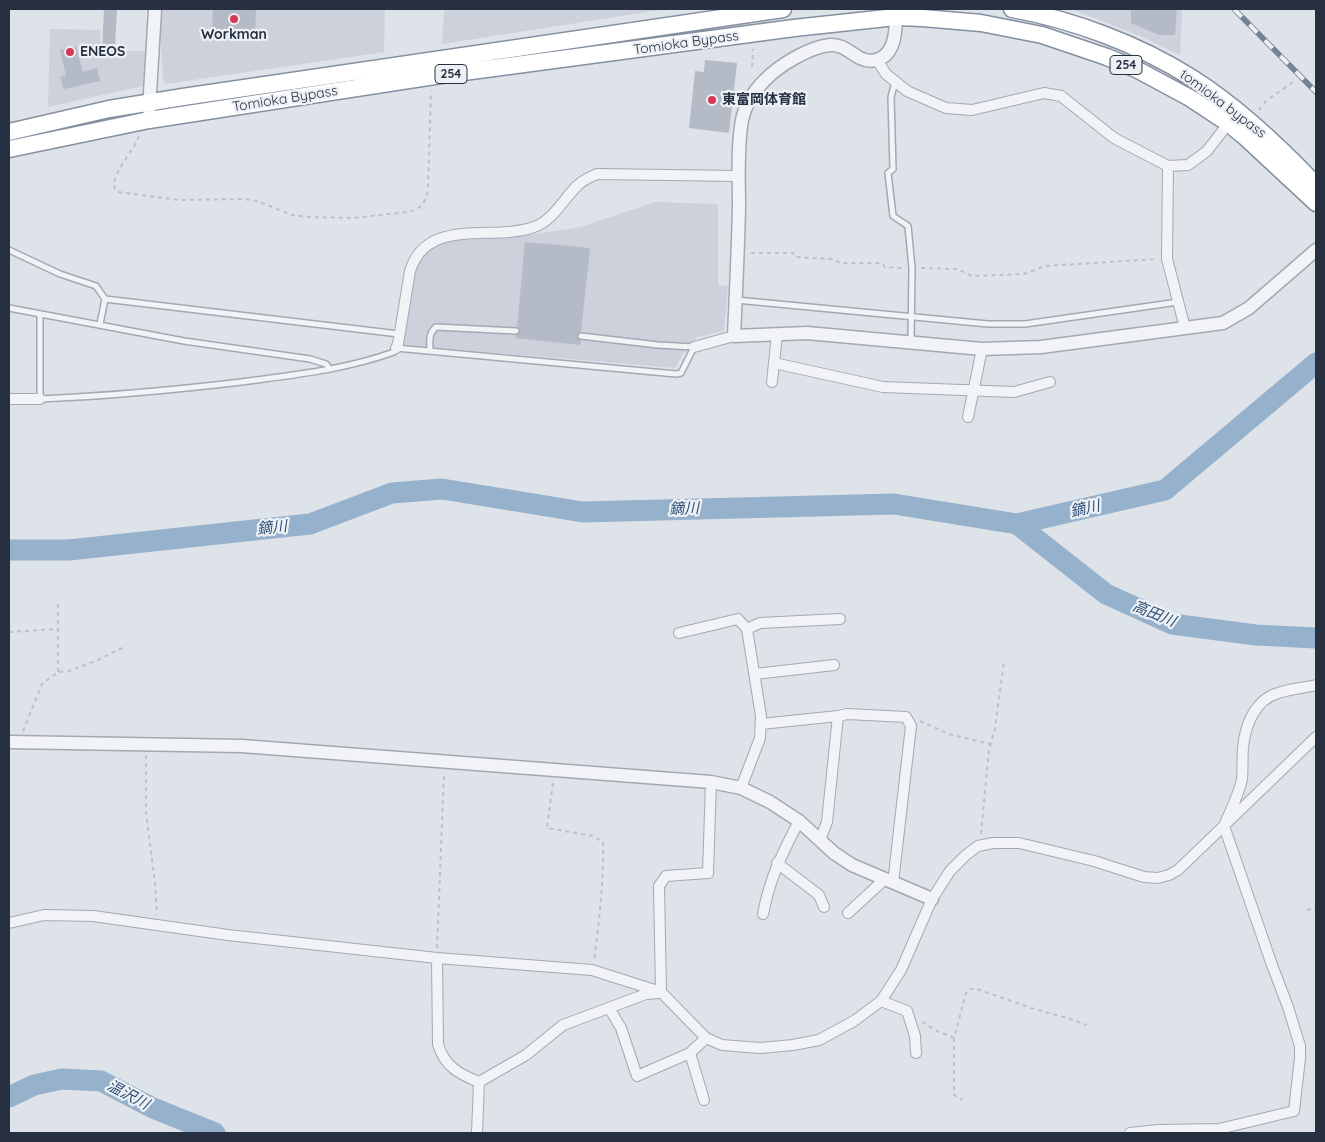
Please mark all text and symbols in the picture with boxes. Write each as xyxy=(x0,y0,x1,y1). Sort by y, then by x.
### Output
marker: Workman xyxy=(228,13,240,25)
place label: Workman xyxy=(201,27,267,43)
street label: Tomioka Bypass xyxy=(632,27,740,59)
place label: ENEOS xyxy=(80,44,125,60)
marker: ENEOS xyxy=(64,46,76,58)
road number: 254 xyxy=(1110,56,1142,74)
road number: 254 xyxy=(435,64,467,84)
street label: tomioka bypass xyxy=(1177,66,1269,142)
street label: Tomioka Bypass xyxy=(231,82,339,116)
place label: 東富岡体育館 xyxy=(722,92,806,108)
marker: 東富岡体育館 xyxy=(706,94,718,106)
water label: 鏑川 xyxy=(1068,497,1102,521)
water label: 鏑川 xyxy=(669,499,699,519)
water label: 鏑川 xyxy=(256,517,288,539)
water label: 高田川 xyxy=(1130,597,1178,631)
water label: 温沢川 xyxy=(104,1076,152,1114)

